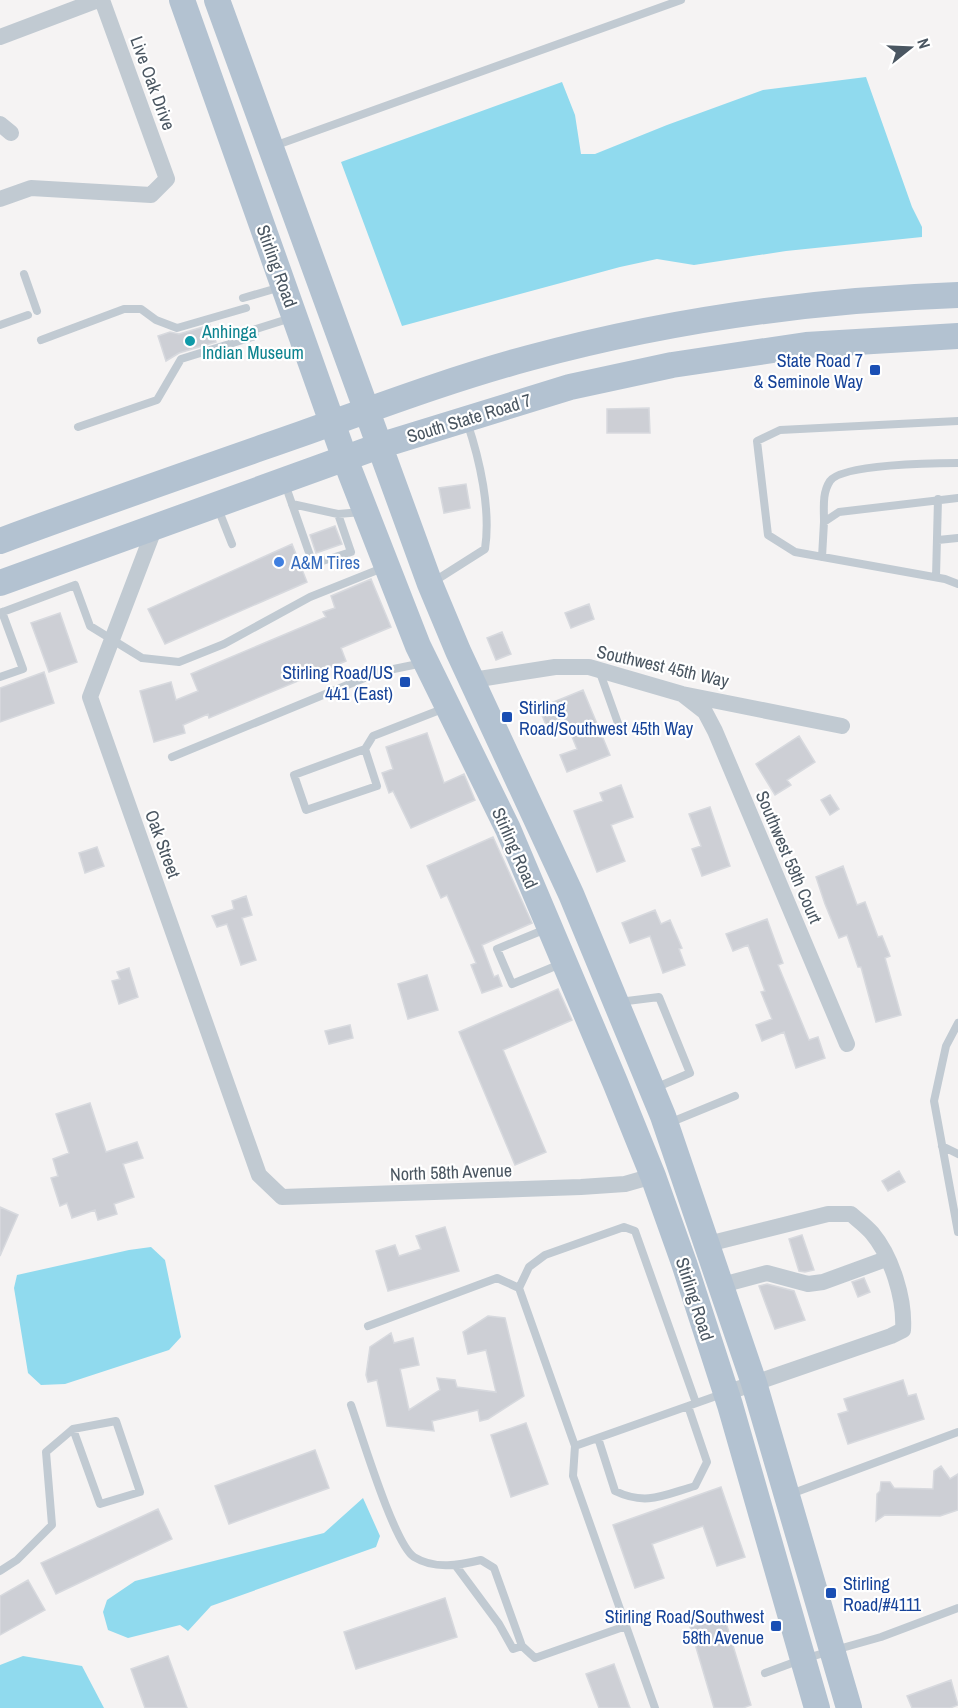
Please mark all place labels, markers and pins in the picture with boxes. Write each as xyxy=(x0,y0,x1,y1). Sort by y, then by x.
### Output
place label: Anhinga Indian Museum xyxy=(201,319,304,365)
marker: Anhinga Indian Museum xyxy=(183,334,197,348)
place label: State Road 7 & Seminole Way xyxy=(754,348,864,394)
marker: State Road 7 & Seminole Way xyxy=(868,363,882,377)
place label: A&M Tires xyxy=(290,550,360,575)
marker: A&M Tires xyxy=(272,555,286,569)
place label: Stirling Road/US 441 (East) xyxy=(282,660,393,706)
marker: Stirling Road/US 441 (East) xyxy=(398,675,412,689)
place label: Stirling Road/Southwest 45th Way xyxy=(519,695,694,741)
marker: Stirling Road/Southwest 45th Way xyxy=(500,710,514,724)
place label: Stirling Road/#4111 xyxy=(843,1571,922,1617)
marker: Stirling Road/#4111 xyxy=(824,1586,838,1600)
place label: Stirling Road/Southwest 58th Avenue xyxy=(605,1604,764,1650)
marker: Stirling Road/Southwest 58th Avenue xyxy=(769,1619,783,1633)

